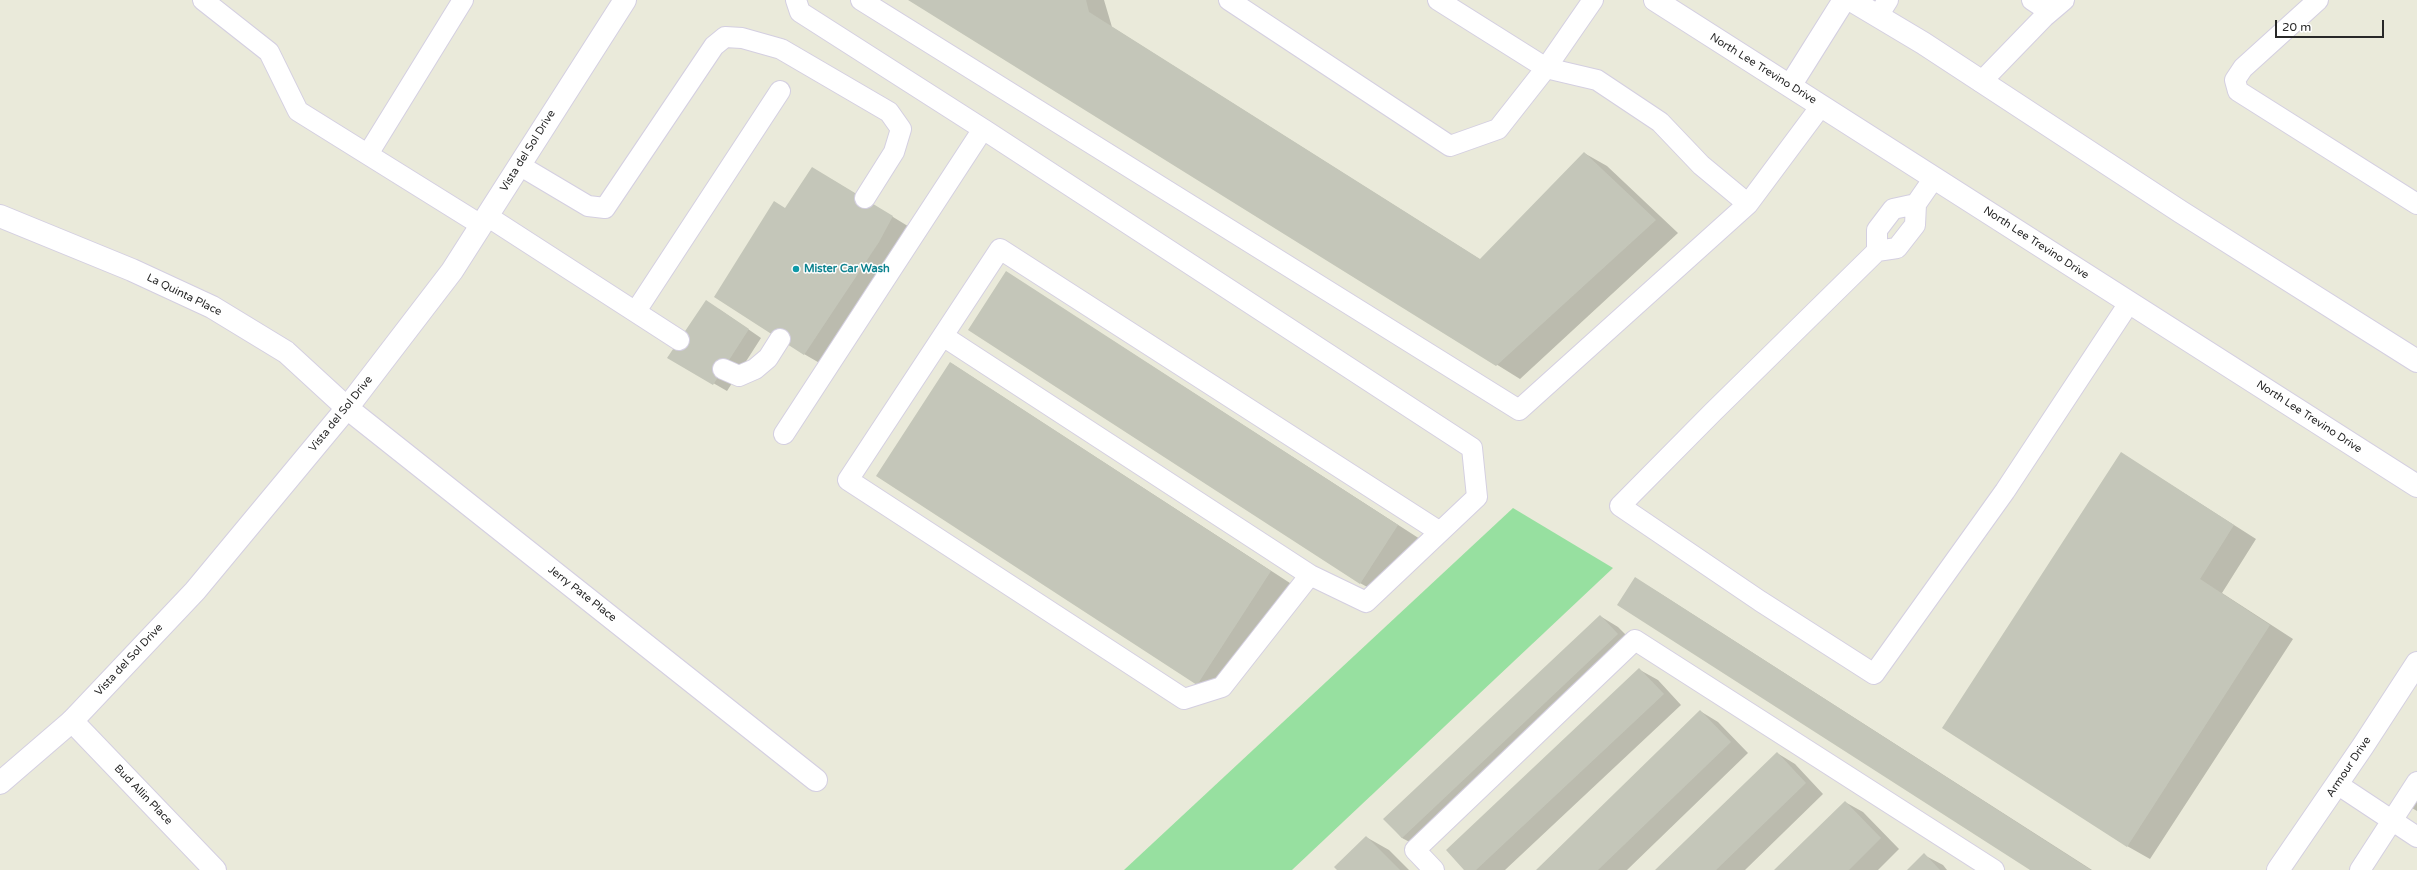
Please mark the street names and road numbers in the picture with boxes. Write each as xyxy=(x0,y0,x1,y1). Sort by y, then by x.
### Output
street label: North Lee Trevino Drive xyxy=(1707,31,1819,107)
street label: Vista del Sol Drive xyxy=(498,108,558,194)
street label: North Lee Trevino Drive xyxy=(1981,204,2091,282)
street label: La Quinta Place xyxy=(144,271,224,319)
street label: Vista del Sol Drive xyxy=(306,373,376,455)
street label: North Lee Trevino Drive xyxy=(2254,378,2364,456)
street label: Jerry Pate Place xyxy=(545,563,619,625)
street label: Vista del Sol Drive xyxy=(92,621,166,699)
street label: Armour Drive xyxy=(2324,734,2374,800)
street label: Bud Allin Place xyxy=(111,762,175,828)

